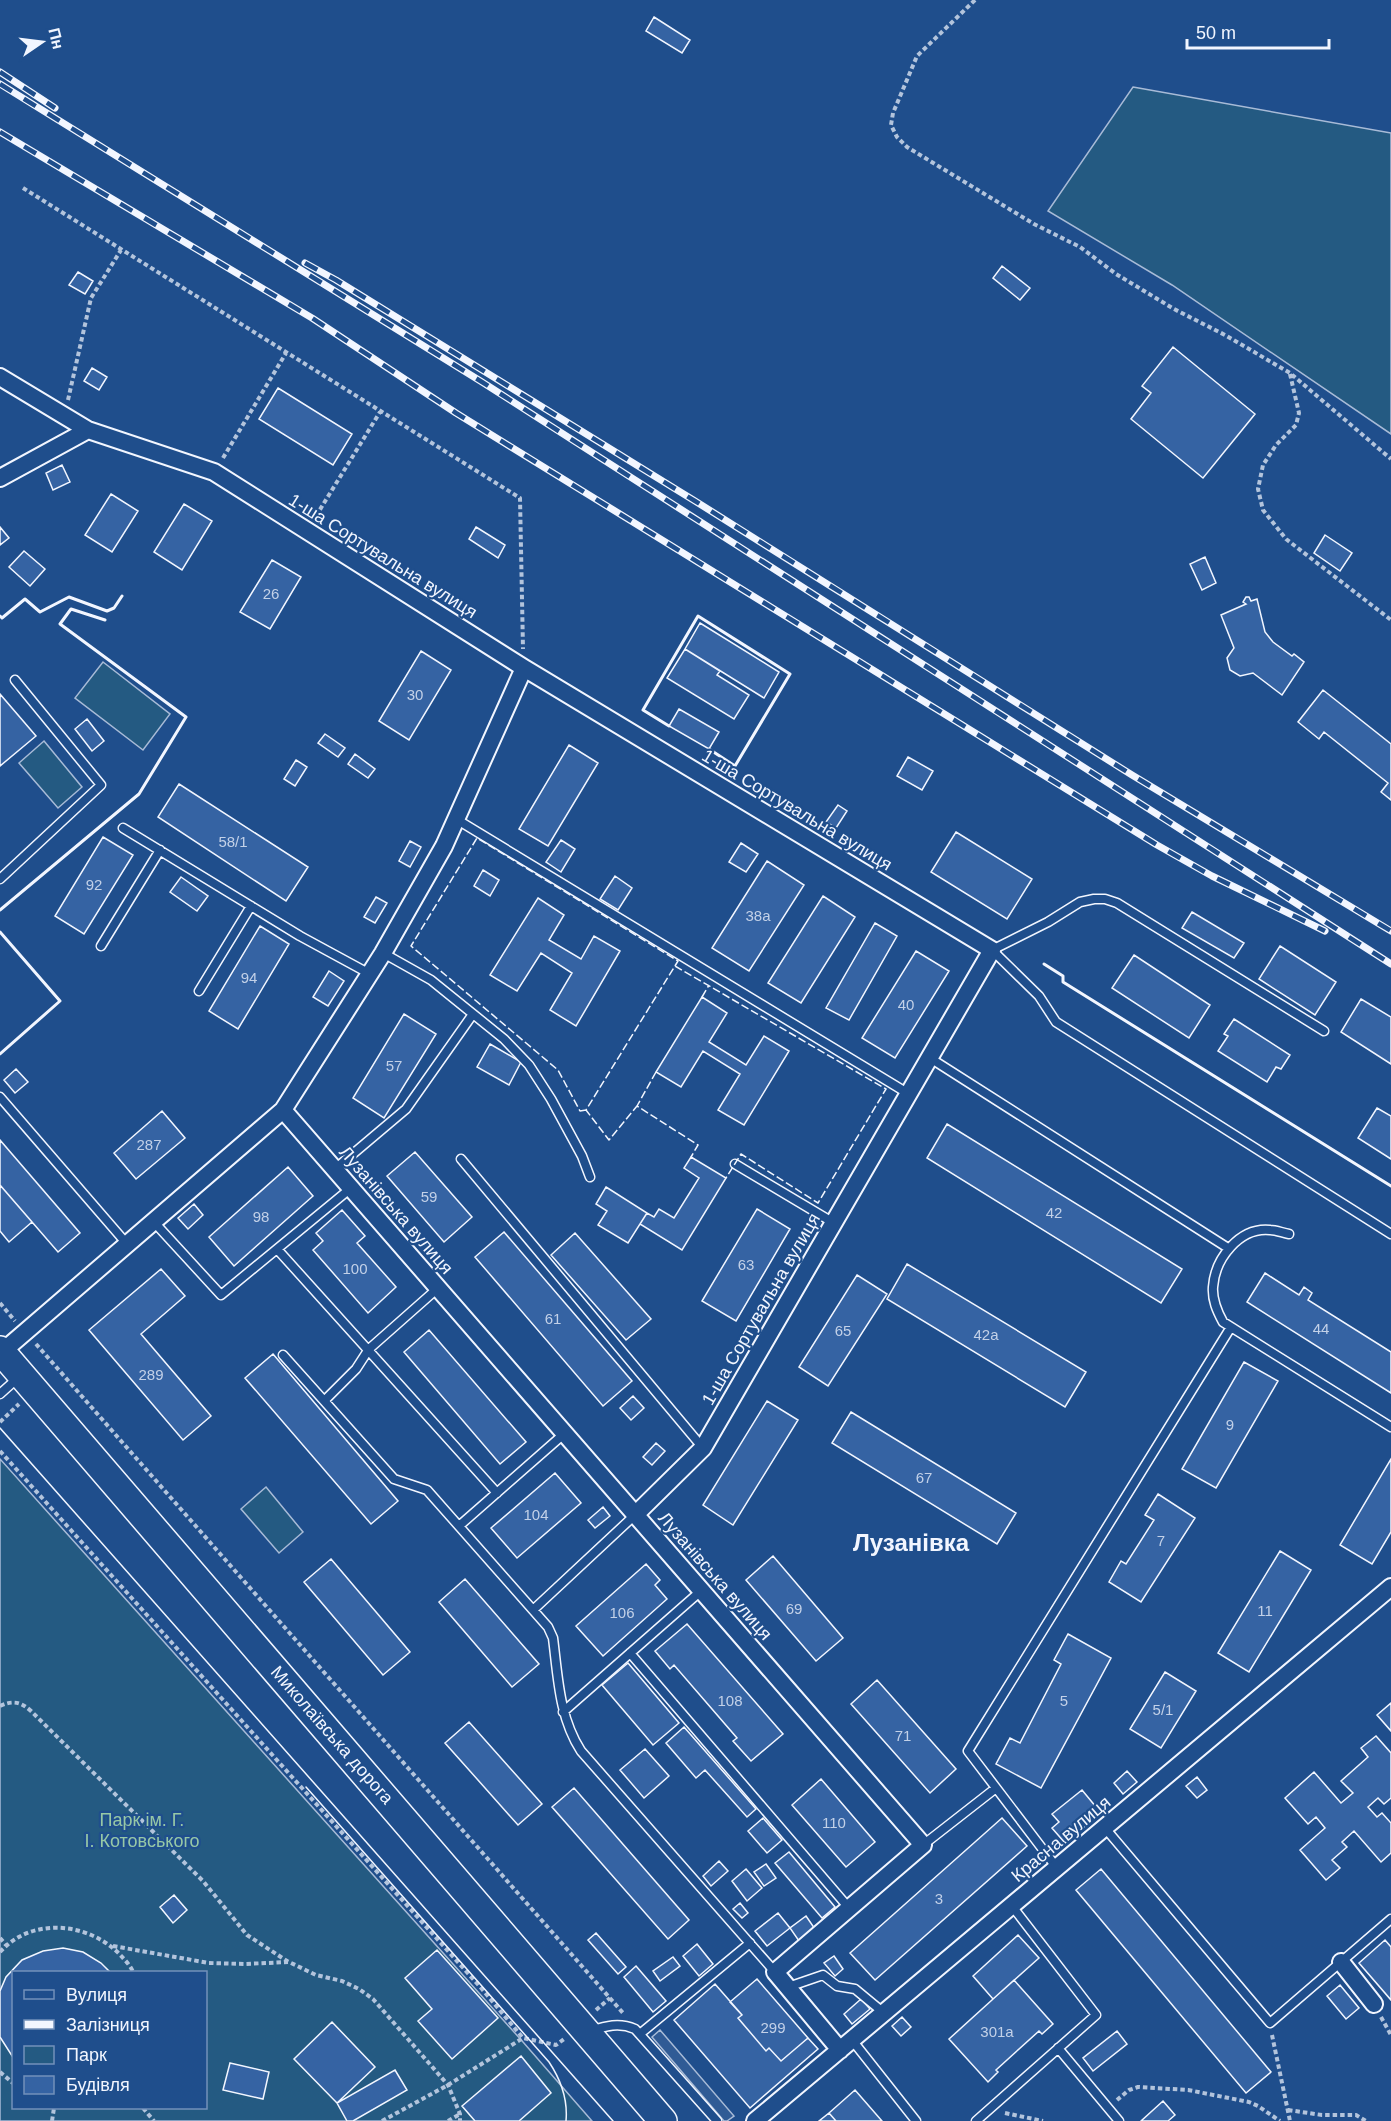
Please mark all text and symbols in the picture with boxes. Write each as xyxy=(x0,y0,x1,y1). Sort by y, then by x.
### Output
north arrow xyxy=(12,12,72,72)
scale bar xyxy=(1187,12,1330,50)
text: 50 m xyxy=(1196,23,1236,43)
text: Пн xyxy=(45,26,67,51)
street label: 1-ша Сортувальна вулиця xyxy=(285,490,481,622)
house number: 26 xyxy=(263,585,279,602)
house number: 30 xyxy=(407,686,423,703)
street label: 1-ша Сортувальна вулиця xyxy=(698,745,896,875)
house number: 58/1 xyxy=(218,833,248,850)
house number: 92 xyxy=(86,876,102,893)
house number: 38а xyxy=(745,907,771,924)
house number: 94 xyxy=(241,969,257,986)
house number: 40 xyxy=(898,996,914,1013)
house number: 57 xyxy=(386,1057,402,1074)
house number: 287 xyxy=(136,1136,162,1153)
street label: Лузанівська вулиця xyxy=(335,1142,457,1278)
house number: 59 xyxy=(421,1188,437,1205)
house number: 42 xyxy=(1046,1204,1062,1221)
house number: 98 xyxy=(253,1208,269,1225)
street label: 1-ша Сортувальна вулиця xyxy=(698,1210,824,1408)
house number: 63 xyxy=(738,1256,754,1273)
house number: 100 xyxy=(342,1260,368,1277)
house number: 61 xyxy=(545,1310,561,1327)
house number: 44 xyxy=(1313,1320,1329,1337)
house number: 65 xyxy=(835,1322,851,1339)
house number: 42а xyxy=(973,1326,999,1343)
house number: 289 xyxy=(138,1366,164,1383)
house number: 9 xyxy=(1226,1416,1234,1433)
house number: 67 xyxy=(916,1469,932,1486)
house number: 104 xyxy=(523,1506,549,1523)
street label: Лузанівська вулиця xyxy=(654,1508,776,1644)
district label: Лузанівка xyxy=(853,1529,970,1556)
house number: 7 xyxy=(1157,1532,1165,1549)
house number: 69 xyxy=(786,1600,802,1617)
house number: 11 xyxy=(1257,1602,1273,1619)
house number: 106 xyxy=(609,1604,635,1621)
street label: Миколаївська дорога xyxy=(267,1662,398,1809)
house number: 108 xyxy=(717,1692,743,1709)
house number: 5 xyxy=(1060,1692,1068,1709)
house number: 5/1 xyxy=(1153,1701,1173,1718)
house number: 71 xyxy=(895,1727,911,1744)
street label: Красна вулиця xyxy=(1008,1792,1114,1886)
park label: Парк ім. Г. І. Котовського xyxy=(84,1810,200,1851)
house number: 110 xyxy=(822,1814,846,1831)
house number: 3 xyxy=(935,1890,943,1907)
legend xyxy=(12,1971,207,2109)
text: Вулиця xyxy=(66,1985,127,2005)
text: Залізниця xyxy=(66,2015,150,2035)
house number: 299 xyxy=(760,2019,786,2036)
house number: 301а xyxy=(980,2023,1014,2040)
text: Парк xyxy=(66,2045,107,2065)
text: Будівля xyxy=(66,2075,130,2095)

